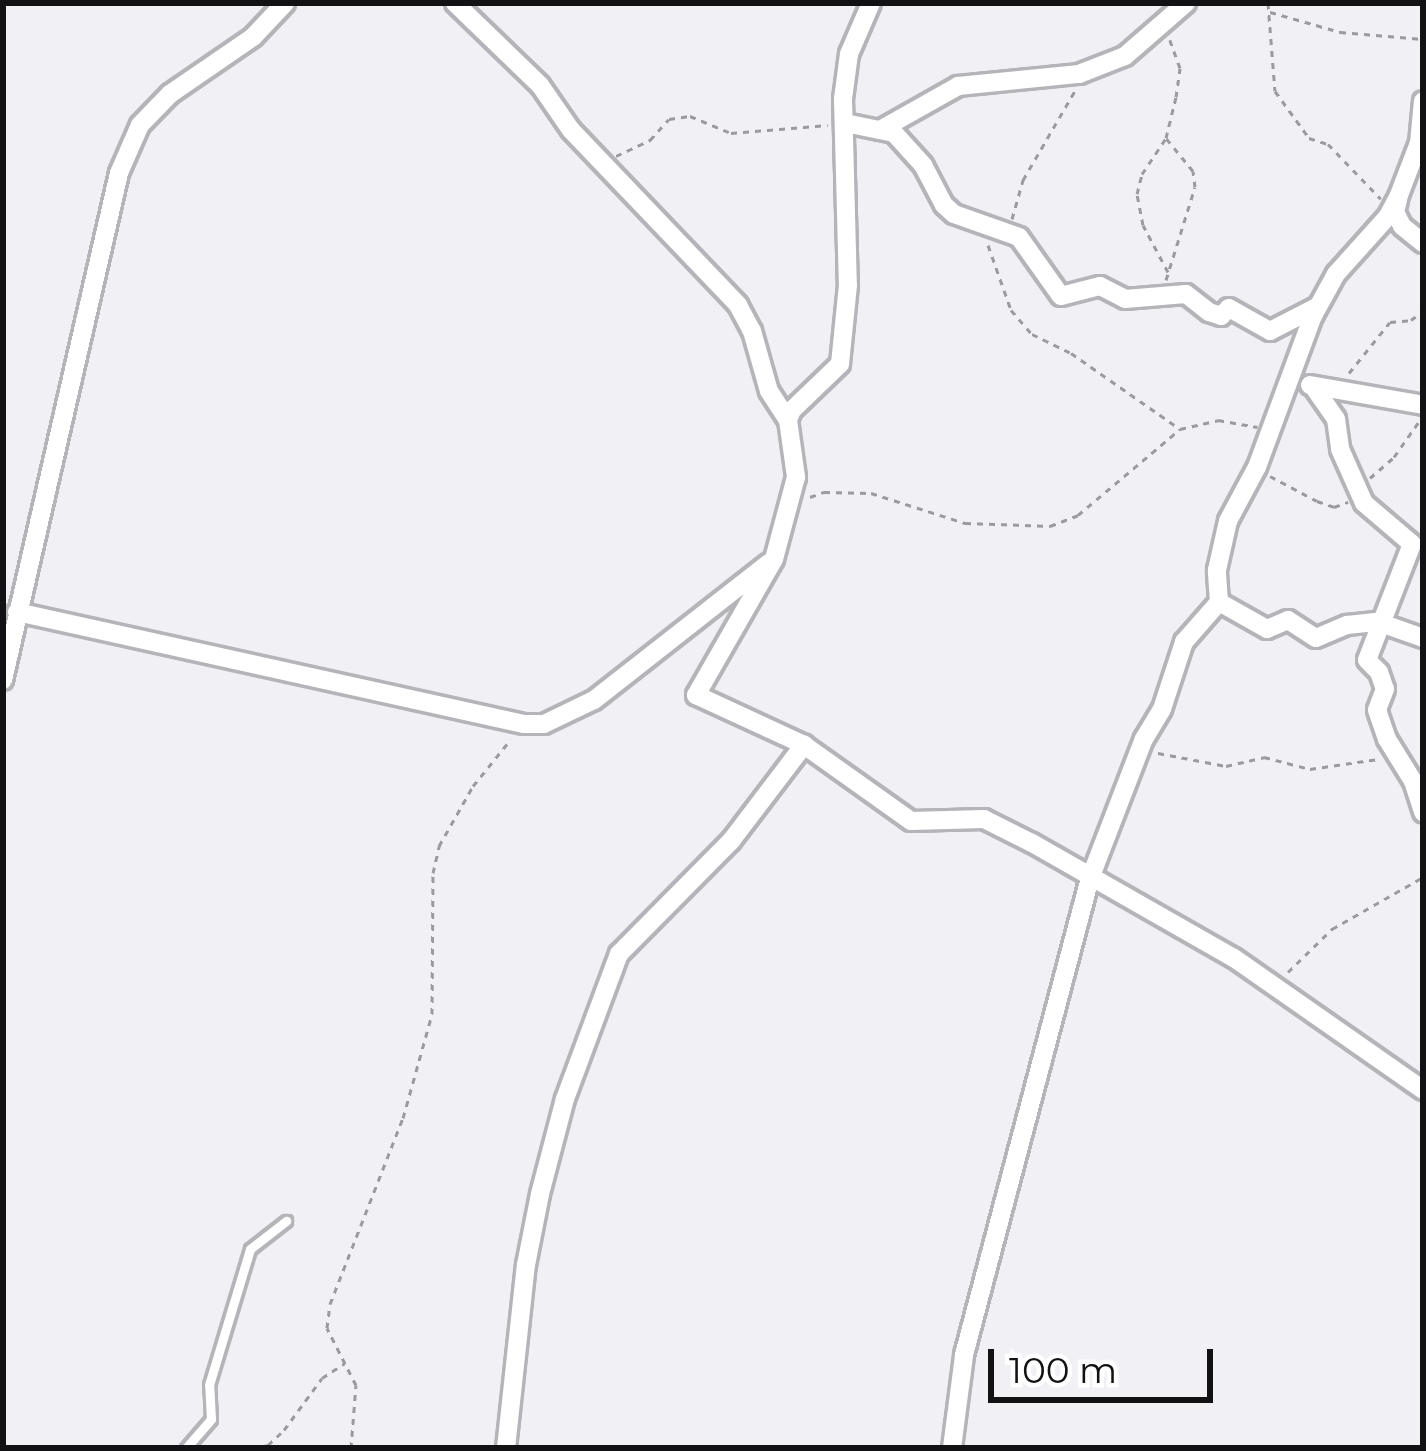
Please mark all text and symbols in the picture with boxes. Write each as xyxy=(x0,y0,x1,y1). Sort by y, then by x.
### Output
scale bar xyxy=(994,1325,1219,1399)
text: 100 m xyxy=(1009,1348,1117,1392)

